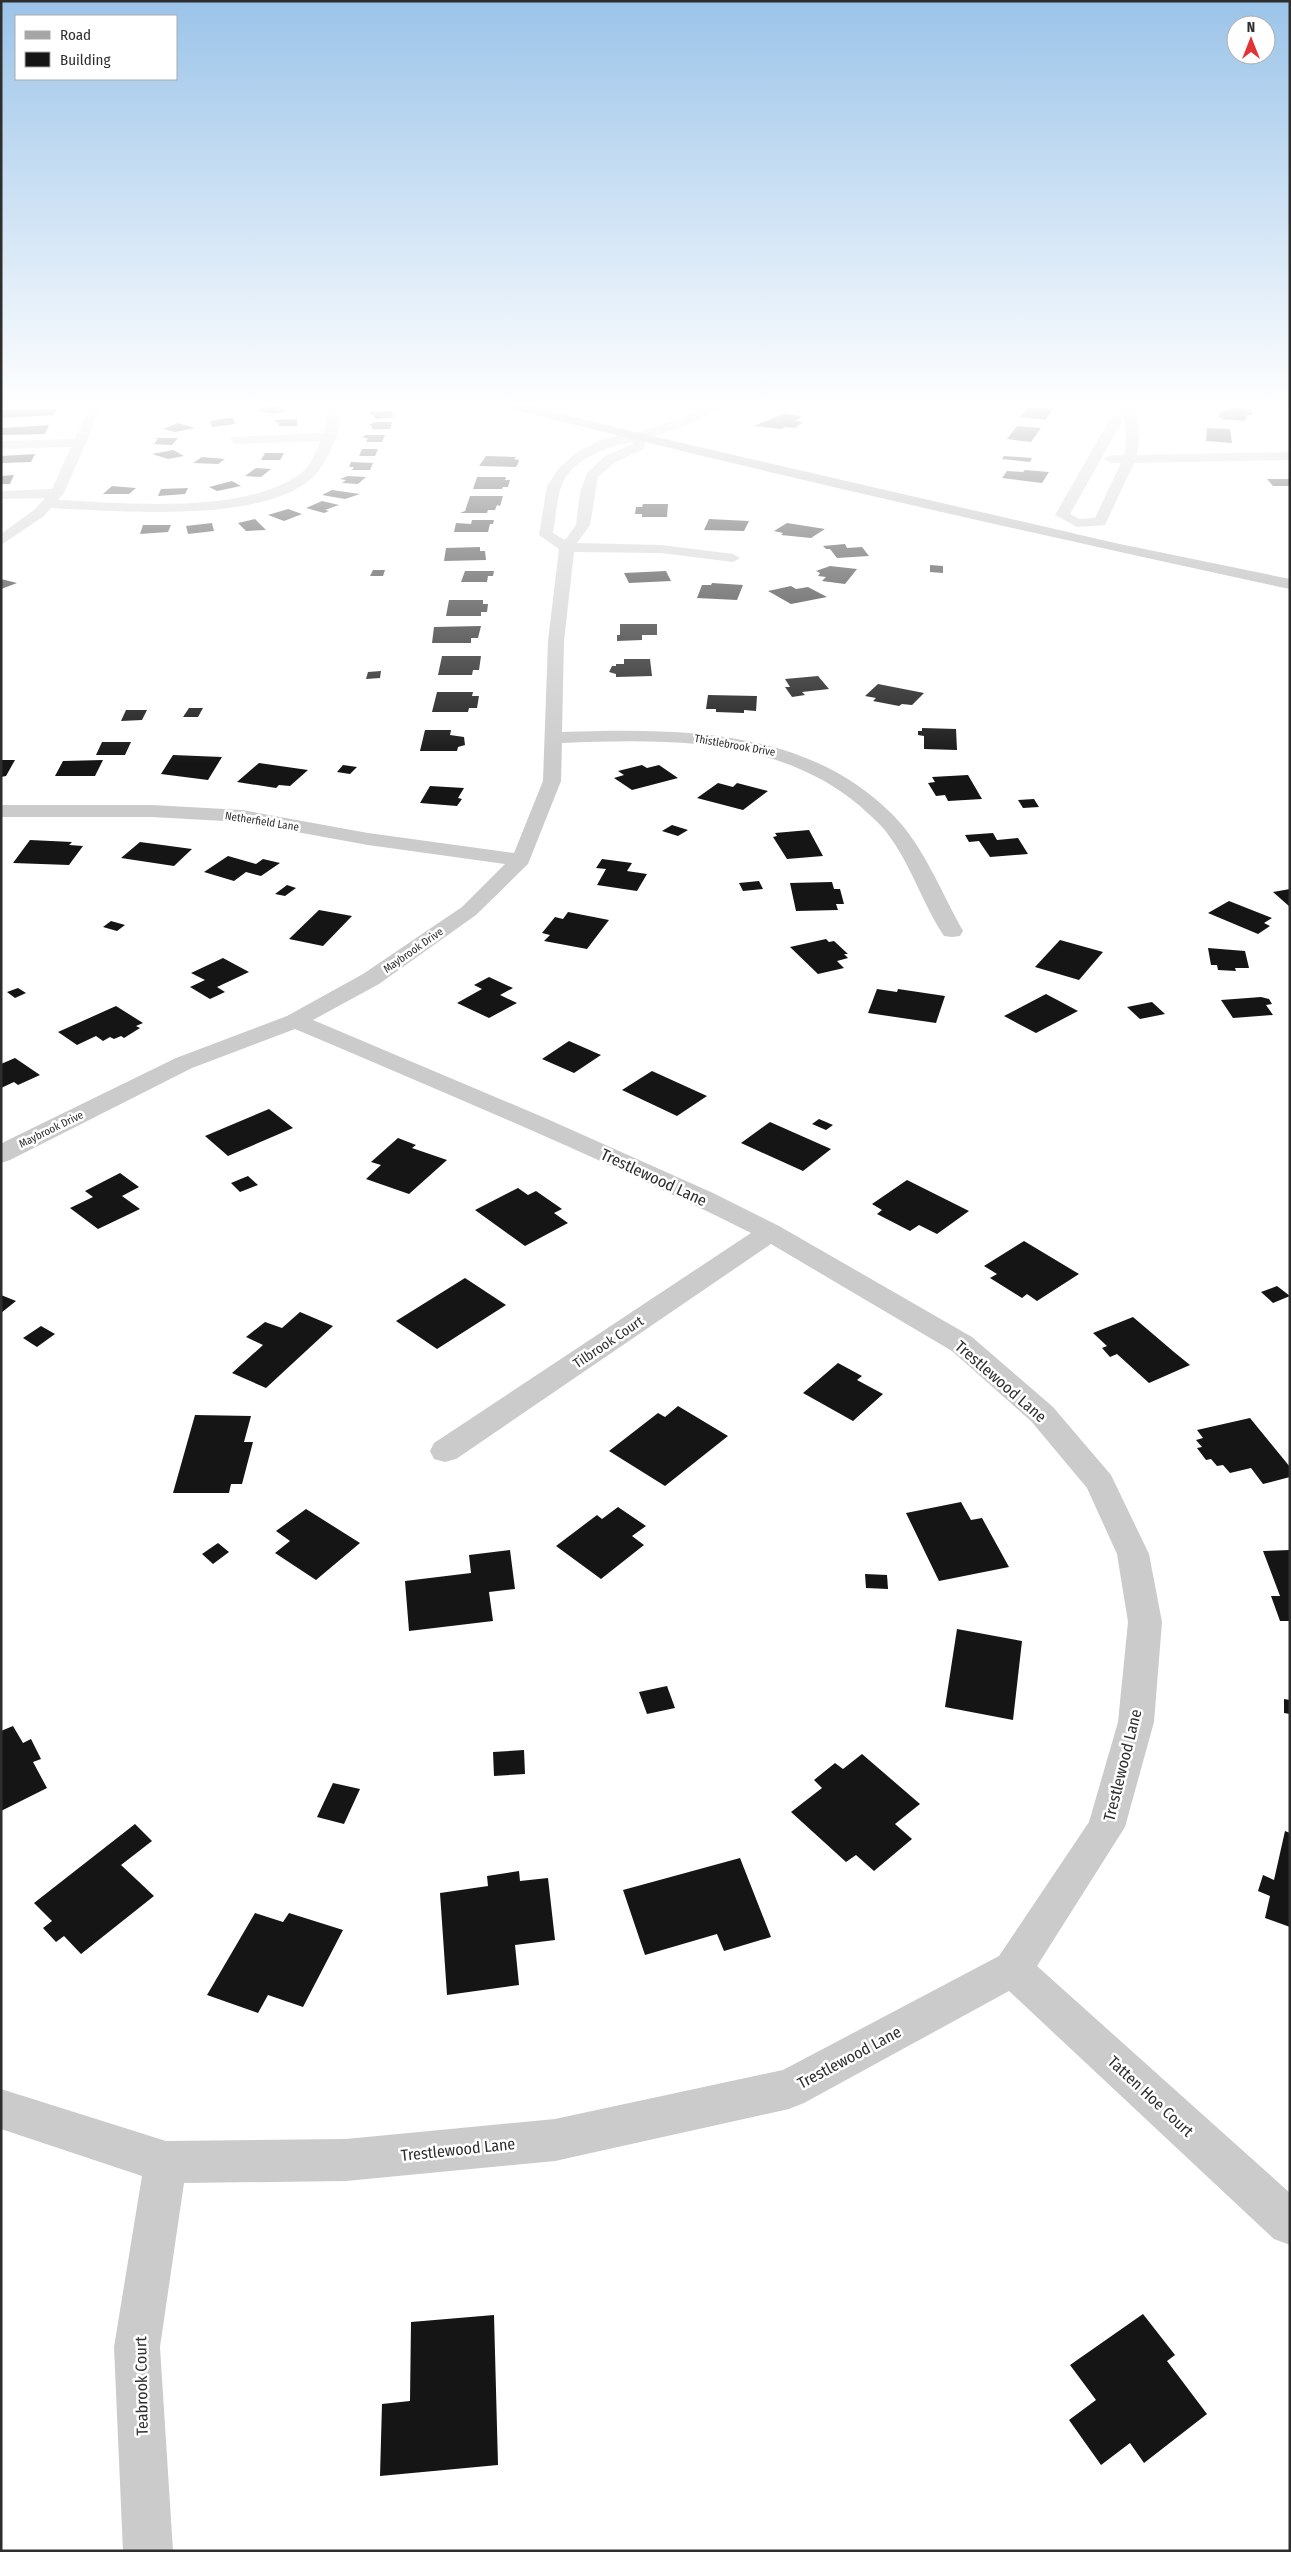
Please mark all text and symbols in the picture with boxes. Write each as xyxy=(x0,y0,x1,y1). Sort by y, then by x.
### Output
legend xyxy=(15,15,178,80)
north arrow xyxy=(1226,15,1276,65)
text: N xyxy=(1247,19,1255,36)
text: Road xyxy=(60,26,91,44)
text: Building xyxy=(60,51,111,69)
street label: Thistlebrook Drive xyxy=(693,732,776,759)
street label: Netherfield Lane xyxy=(224,809,300,834)
street label: Maybrook Drive xyxy=(381,925,446,976)
street label: Maybrook Drive xyxy=(17,1108,85,1151)
street label: Trestlewood Lane xyxy=(598,1145,710,1210)
street label: Tilbrook Court xyxy=(570,1312,647,1372)
street label: Trestlewood Lane xyxy=(951,1337,1050,1426)
street label: Trestlewood Lane xyxy=(1099,1707,1146,1823)
street label: Trestlewood Lane xyxy=(794,2022,904,2093)
street label: Tatten Hoe Court xyxy=(1104,2052,1198,2141)
street label: Trestlewood Lane xyxy=(400,2134,516,2165)
street label: Teabrook Court xyxy=(131,2335,152,2436)

